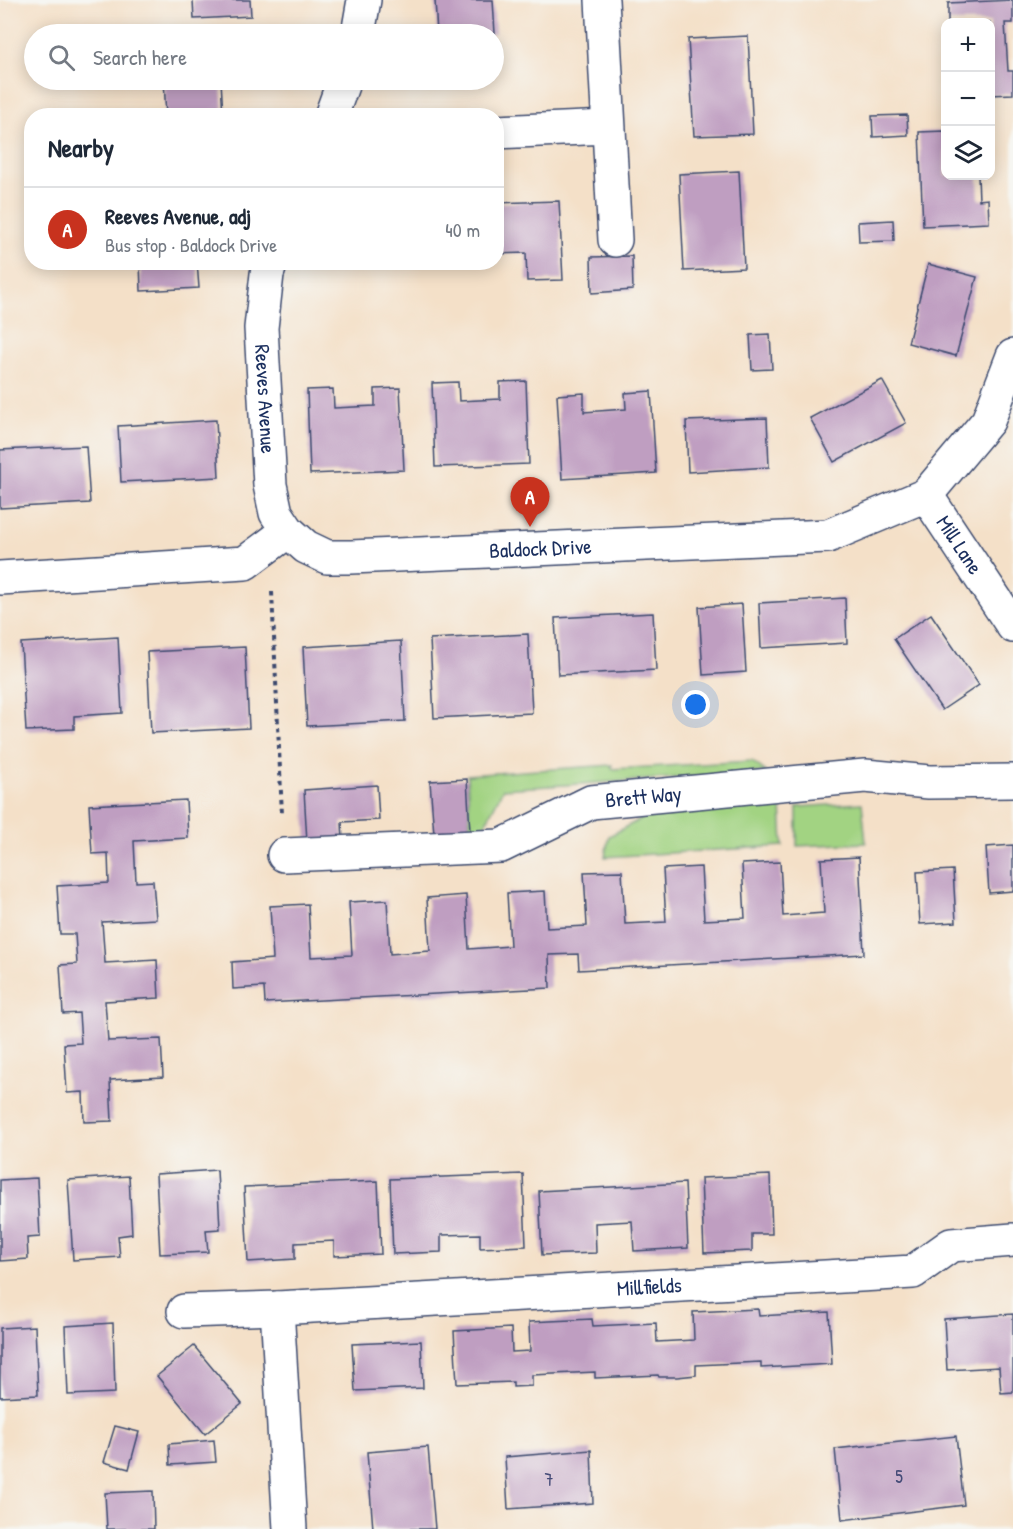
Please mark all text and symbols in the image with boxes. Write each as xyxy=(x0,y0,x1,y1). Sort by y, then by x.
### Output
map controls xyxy=(941,18,995,180)
button: + xyxy=(941,18,995,72)
search box xyxy=(24,24,504,90)
icon: search xyxy=(45,41,78,74)
text: Search here xyxy=(93,42,187,72)
button: − xyxy=(941,72,995,126)
button: layers xyxy=(941,126,995,180)
text: Nearby xyxy=(48,130,114,165)
text: Reeves Avenue, adj xyxy=(105,201,251,231)
text: A xyxy=(63,216,72,243)
text: 40 m xyxy=(445,216,480,243)
text: Bus stop · Baldock Drive xyxy=(105,231,277,258)
street label: Reeves Avenue xyxy=(248,344,283,454)
pin: A xyxy=(510,478,550,527)
street label: Mill Lane xyxy=(930,510,990,580)
street label: Baldock Drive xyxy=(489,531,592,565)
your location xyxy=(681,690,710,719)
street label: Brett Way xyxy=(604,778,683,815)
street label: Millfields xyxy=(616,1270,683,1303)
house number: 5 xyxy=(895,1464,903,1489)
house number: 7 xyxy=(545,1467,554,1492)

